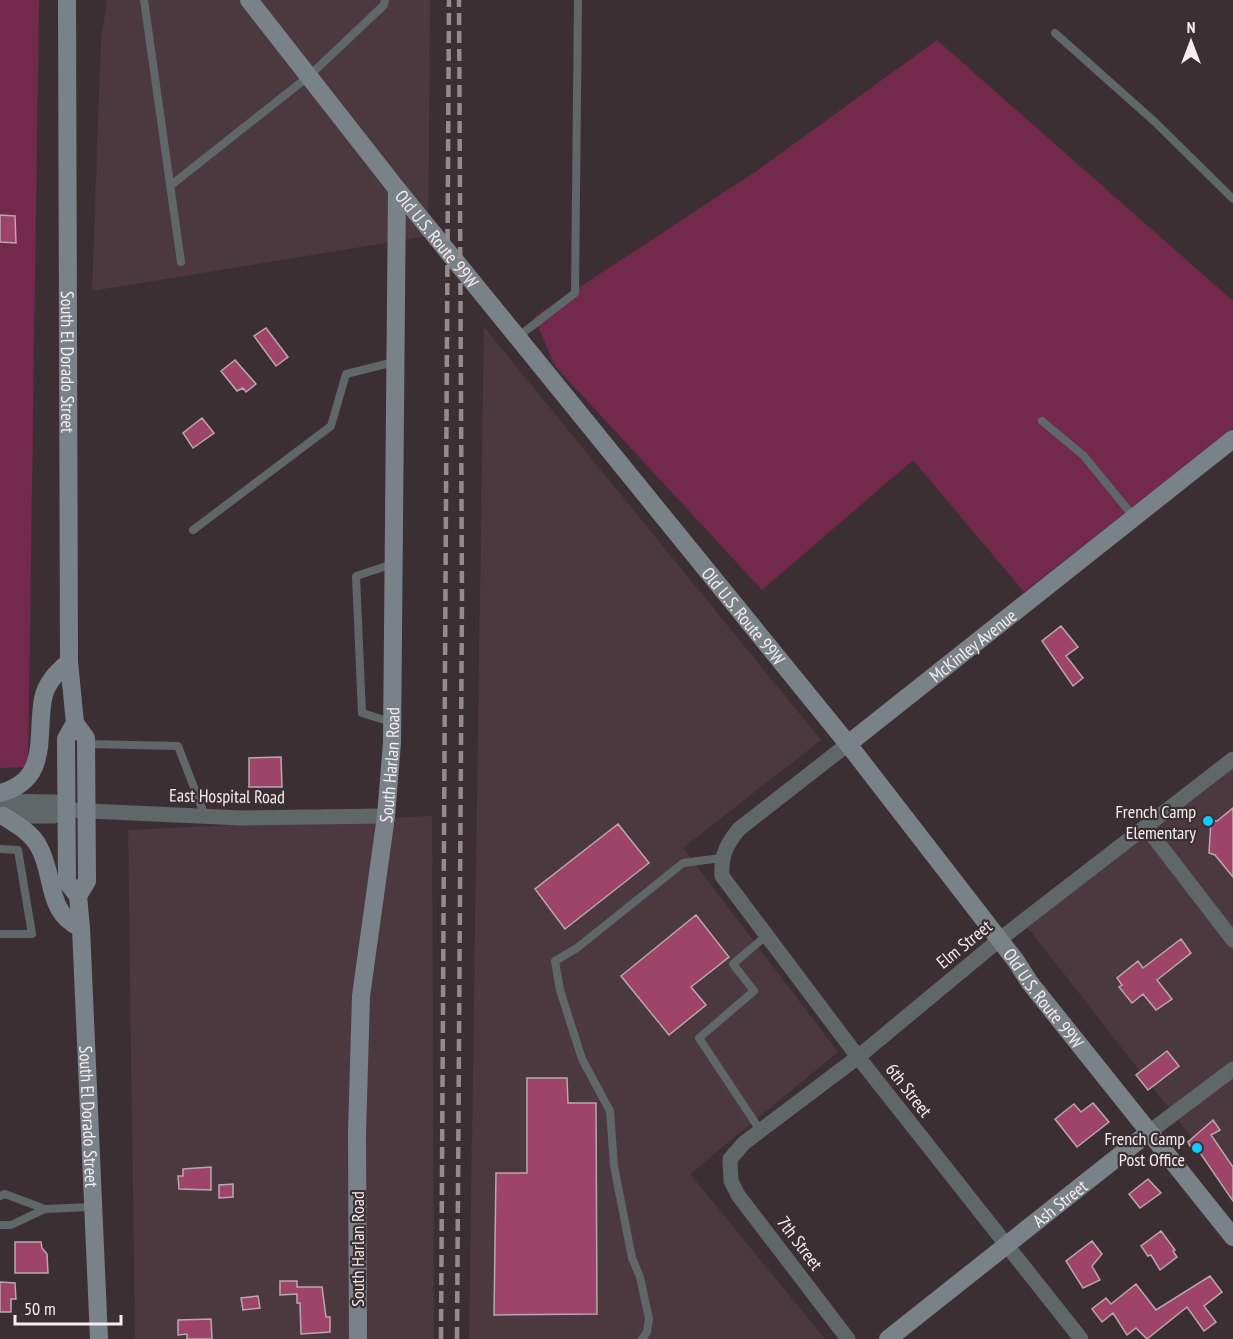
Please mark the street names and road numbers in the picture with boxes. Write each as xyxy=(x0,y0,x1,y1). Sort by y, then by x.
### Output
street label: Old U.S. Route 99W xyxy=(391,185,484,292)
street label: South El Dorado Street xyxy=(56,291,80,433)
street label: Old U.S. Route 99W xyxy=(697,562,791,670)
street label: McKinley Avenue xyxy=(924,604,1021,687)
street label: South Harlan Road xyxy=(374,707,404,824)
street label: East Hospital Road xyxy=(169,783,285,809)
street label: Elm Street xyxy=(932,915,996,973)
street label: Old U.S. Route 99W xyxy=(999,943,1089,1053)
street label: South El Dorado Street xyxy=(75,1045,104,1188)
street label: 6th Street xyxy=(881,1058,937,1122)
street label: Ash Street xyxy=(1028,1174,1092,1232)
street label: South Harlan Road xyxy=(346,1191,369,1307)
street label: 7th Street xyxy=(772,1211,828,1275)

